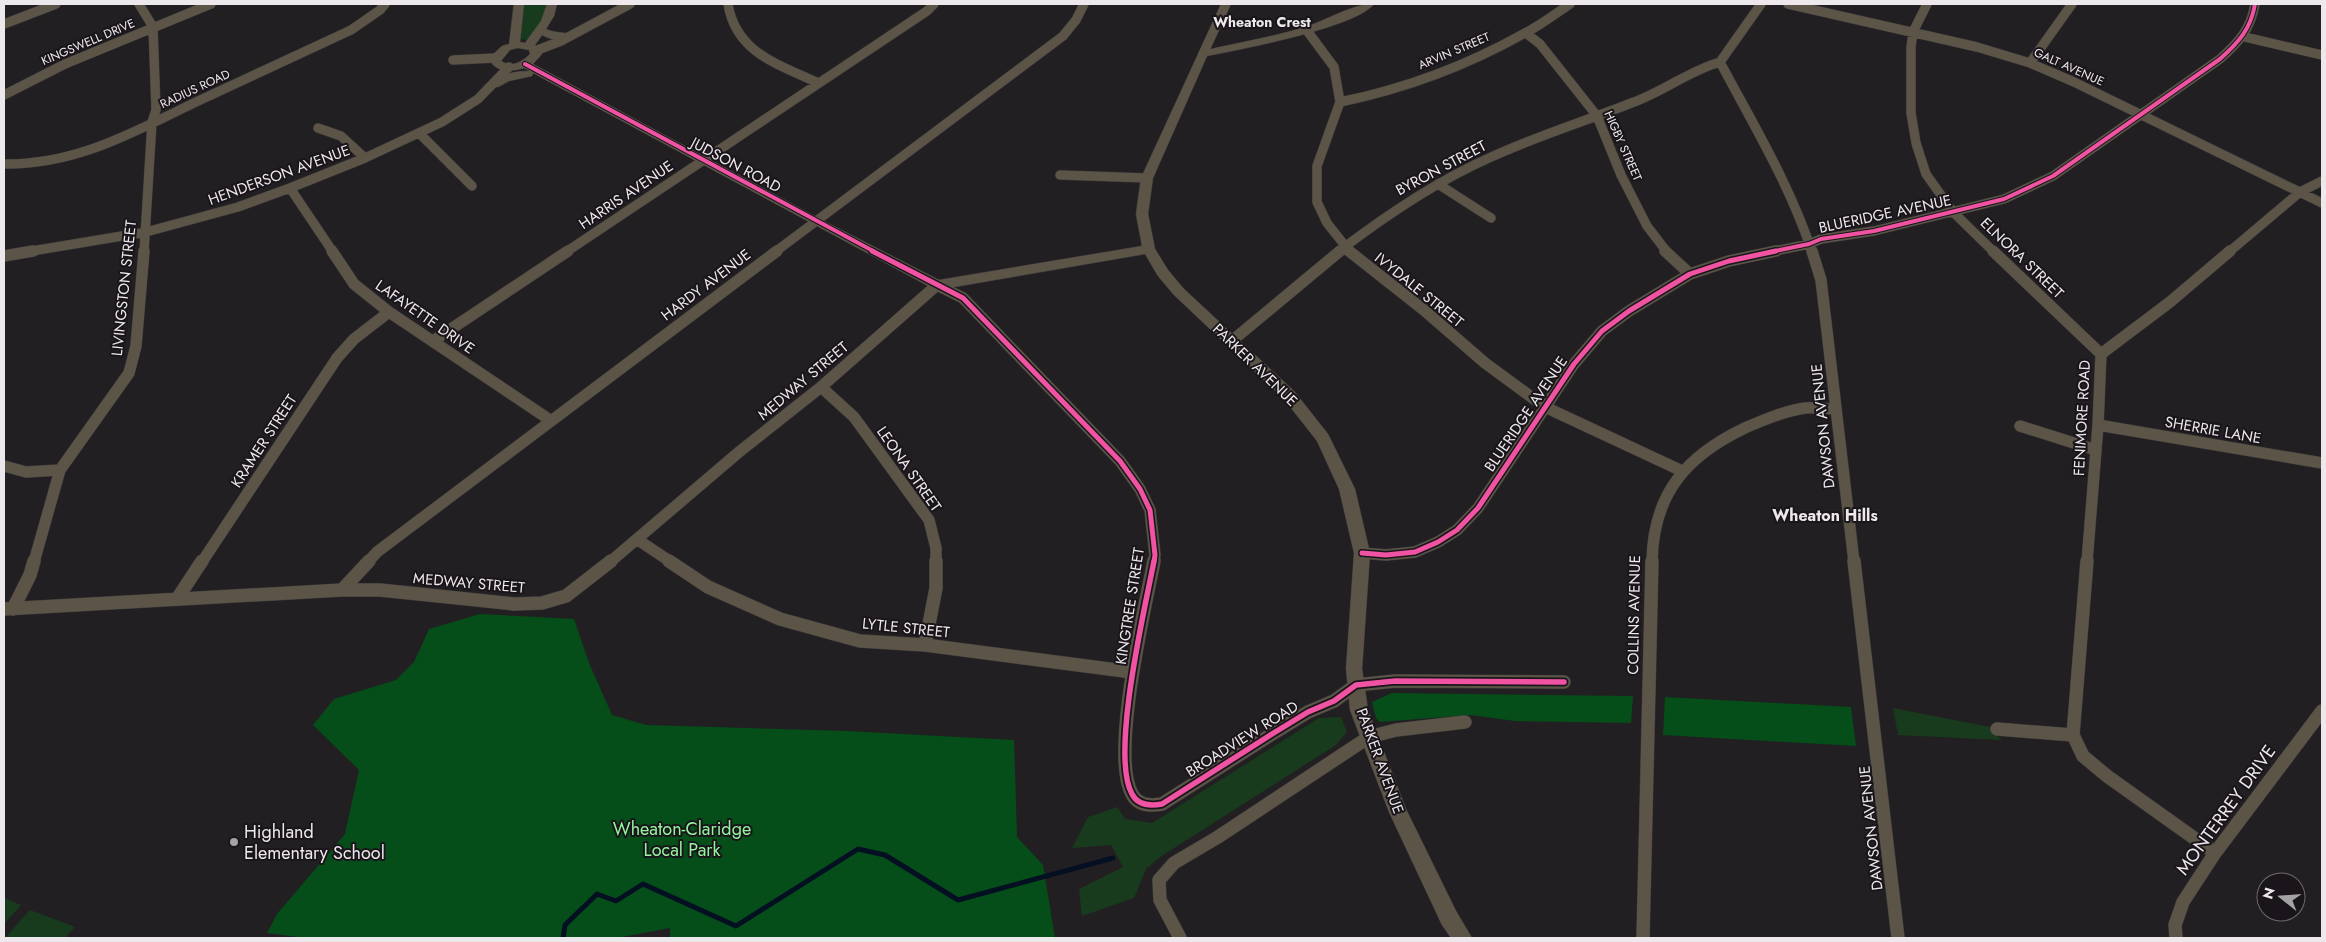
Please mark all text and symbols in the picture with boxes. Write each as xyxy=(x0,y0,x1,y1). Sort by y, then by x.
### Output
district label: Wheaton Crest xyxy=(1213,12,1311,32)
street label: KINGSWELL DRIVE xyxy=(38,14,138,70)
street label: ARVIN STREET xyxy=(1415,28,1493,74)
street label: GALT AVENUE xyxy=(2031,43,2107,91)
street label: RADIUS ROAD xyxy=(157,65,233,113)
street label: HIGBY STREET xyxy=(1599,108,1647,184)
street label: JUDSON ROAD xyxy=(685,131,785,198)
street label: BYRON STREET xyxy=(1392,135,1490,201)
street label: HENDERSON AVENUE xyxy=(205,139,353,211)
street label: HARRIS AVENUE xyxy=(574,155,678,235)
street label: BLUERIDGE AVENUE xyxy=(1817,189,1953,239)
street label: ELNORA STREET xyxy=(1975,212,2069,304)
street label: LIVINGSTON STREET xyxy=(106,219,142,357)
street label: HARDY AVENUE xyxy=(656,244,756,326)
street label: IVYDALE STREET xyxy=(1370,247,1468,333)
street label: LAFAYETTE DRIVE xyxy=(371,275,479,359)
street label: PARKER AVENUE xyxy=(1207,319,1303,411)
street label: MEDWAY STREET xyxy=(753,336,853,426)
street label: BLUERIDGE AVENUE xyxy=(1479,352,1573,476)
street label: FENIMORE ROAD xyxy=(2068,359,2096,477)
street label: DAWSON AVENUE xyxy=(1806,363,1840,489)
street label: KRAMER STREET xyxy=(226,390,302,492)
street label: SHERRIE LANE xyxy=(2163,411,2263,449)
street label: LEONA STREET xyxy=(871,422,947,516)
district label: Wheaton Hills xyxy=(1772,504,1878,527)
street label: KINGTREE STREET xyxy=(1110,546,1150,666)
street label: COLLINS AVENUE xyxy=(1622,555,1646,675)
street label: MEDWAY STREET xyxy=(412,567,526,599)
street label: LYTLE STREET xyxy=(861,612,951,644)
street label: BROADVIEW ROAD xyxy=(1182,696,1302,782)
street label: PARKER AVENUE xyxy=(1351,705,1409,817)
street label: MONTERREY DRIVE xyxy=(2170,740,2282,880)
street label: DAWSON AVENUE xyxy=(1854,765,1888,891)
park label: Wheaton-Claridge Local Park xyxy=(613,816,751,863)
place label: Highland Elementary School xyxy=(244,819,385,866)
marker: Highland Elementary School xyxy=(228,836,240,848)
north arrow xyxy=(2256,872,2306,922)
text: N xyxy=(2257,885,2280,901)

